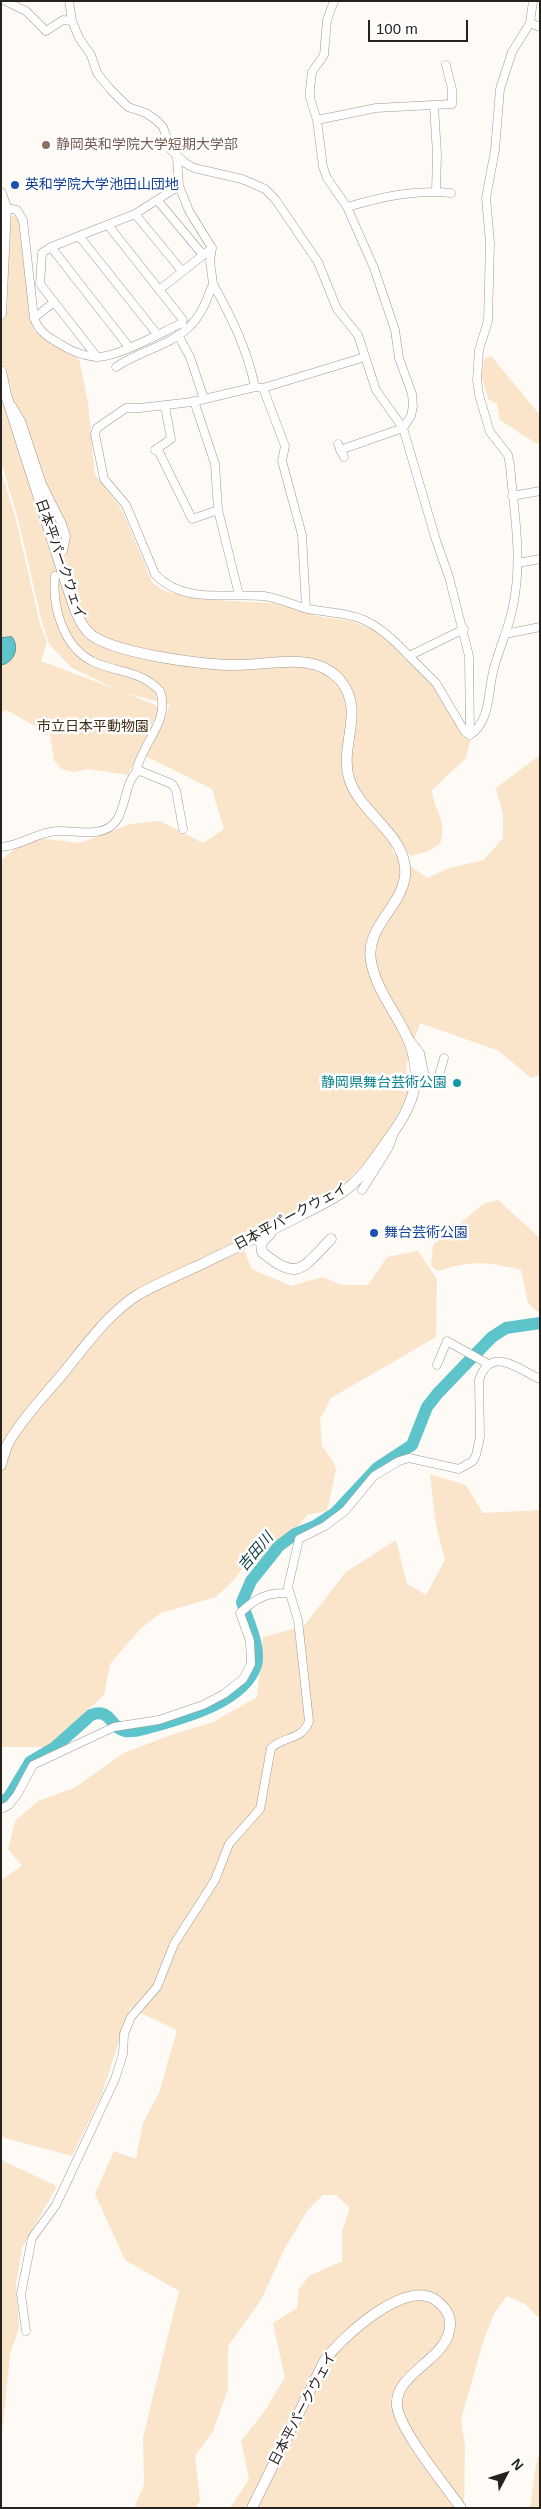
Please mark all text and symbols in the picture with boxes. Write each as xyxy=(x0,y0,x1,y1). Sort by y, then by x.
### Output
scale bar xyxy=(371,10,471,42)
text: 100 m xyxy=(376,20,418,37)
place label: 静岡英和学院大学短期大学部 xyxy=(56,137,238,153)
marker: 静岡英和学院大学短期大学部 xyxy=(40,139,52,151)
place label: 英和学院大学池田山団地 xyxy=(25,177,179,193)
marker: 英和学院大学池田山団地 xyxy=(9,179,21,191)
street label: 日本平パークウェイ xyxy=(32,497,88,621)
park label: 市立日本平動物園 xyxy=(37,719,149,735)
place label: 静岡県舞台芸術公園 xyxy=(321,1075,447,1091)
marker: 静岡県舞台芸術公園 xyxy=(451,1077,463,1089)
street label: 日本平パークウェイ xyxy=(231,1180,351,1254)
place label: 舞台芸術公園 xyxy=(384,1225,468,1241)
marker: 舞台芸術公園 xyxy=(368,1227,380,1239)
water label: 吉田川 xyxy=(235,1529,277,1575)
street label: 日本平パークウェイ xyxy=(266,2349,340,2469)
north arrow xyxy=(481,2449,531,2499)
text: N xyxy=(508,2455,527,2473)

